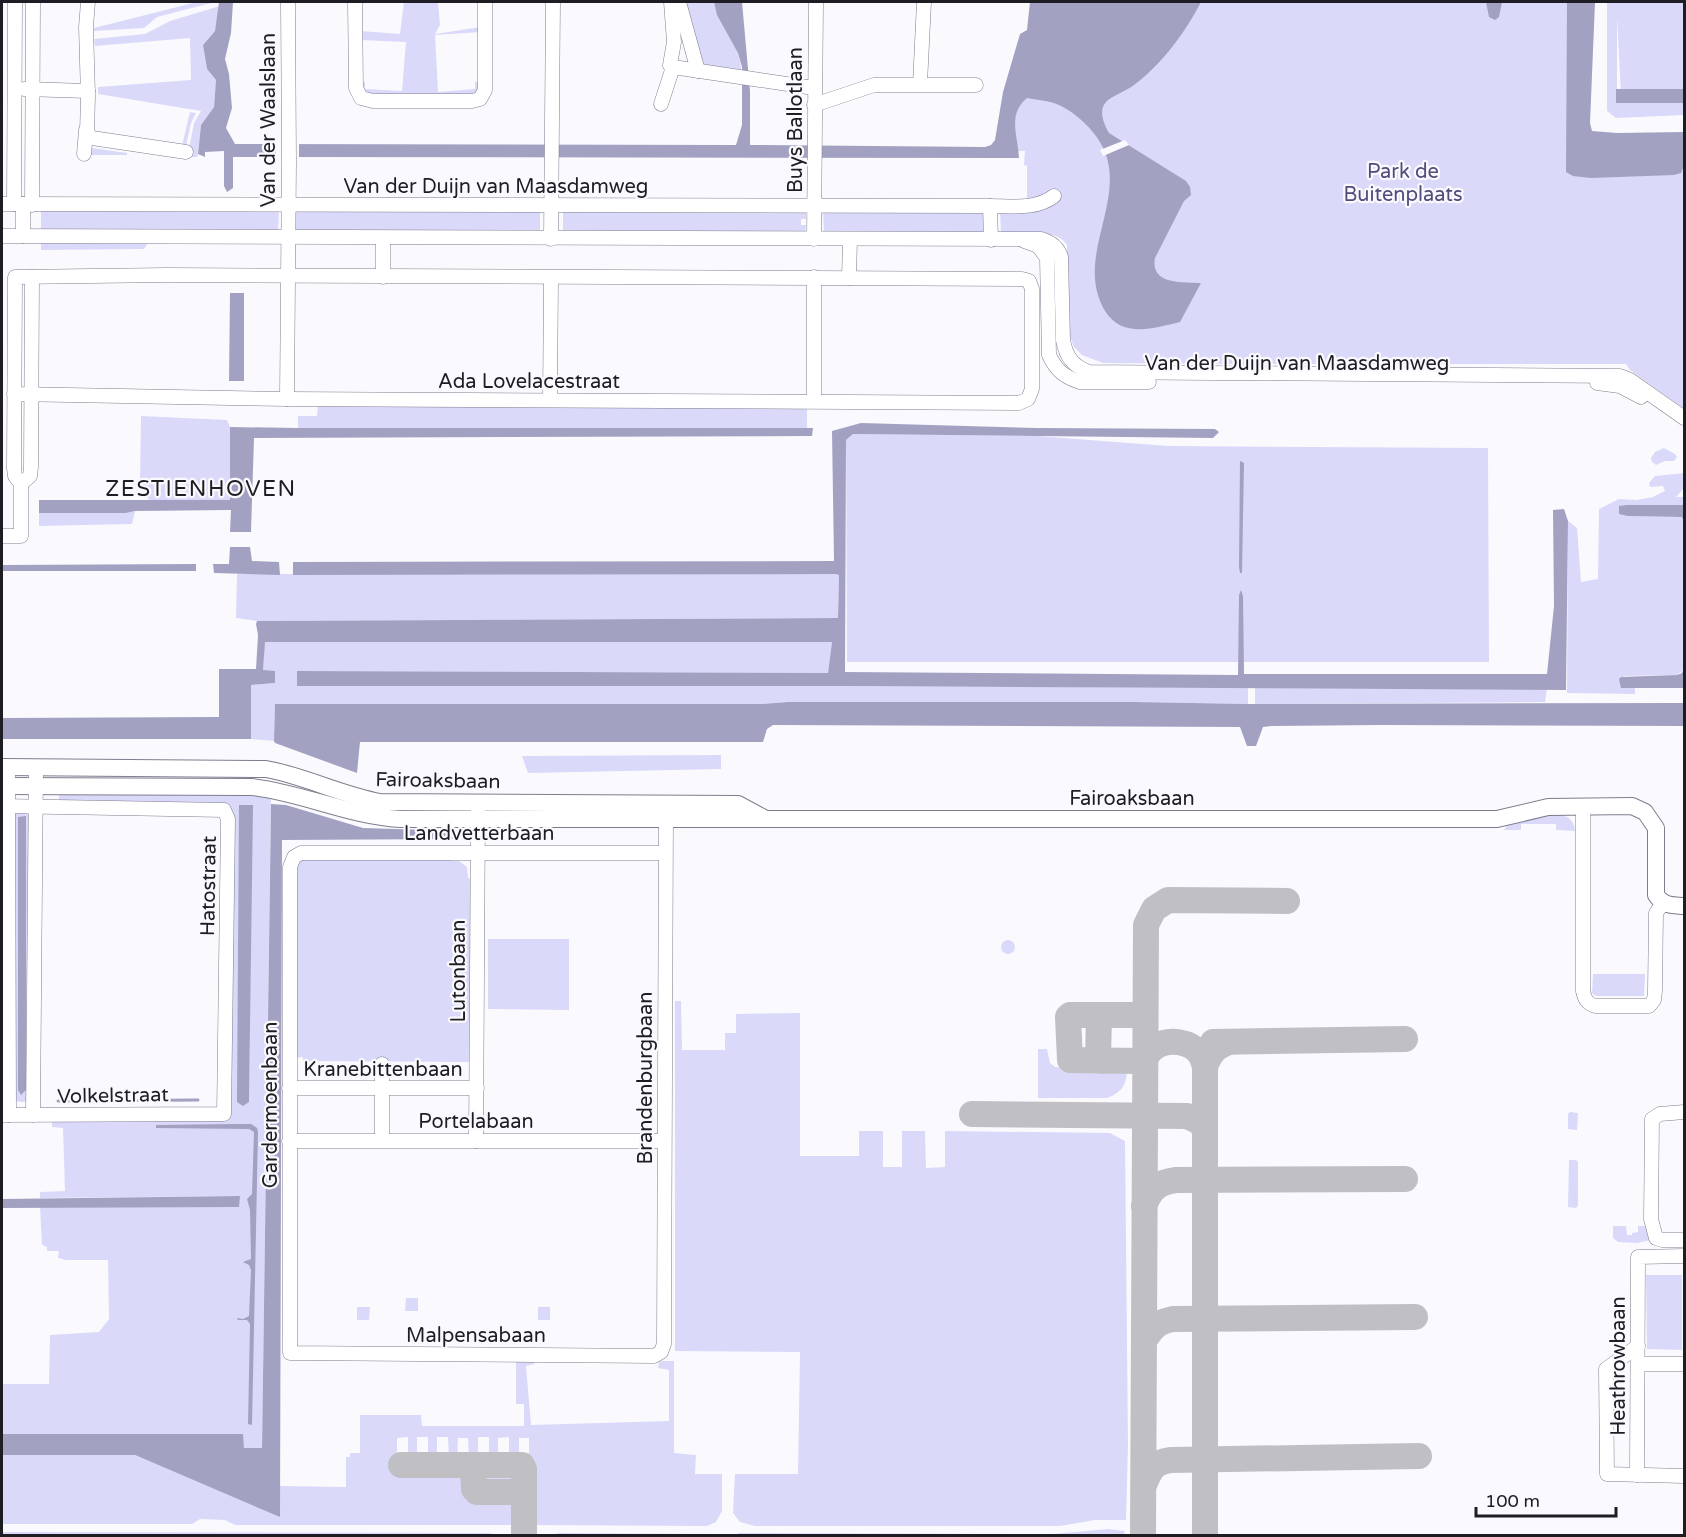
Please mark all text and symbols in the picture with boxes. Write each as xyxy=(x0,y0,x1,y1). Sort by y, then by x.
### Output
street label: Van der Waalslaan xyxy=(257,33,281,207)
street label: Buys Ballotlaan xyxy=(784,47,808,193)
park label: Park de Buitenplaats xyxy=(1344,160,1462,207)
street label: Van der Duijn van Maasdamweg xyxy=(344,175,648,199)
street label: Van der Duijn van Maasdamweg xyxy=(1145,352,1449,376)
street label: Ada Lovelacestraat xyxy=(438,370,620,394)
district label: ZESTIENHOVEN xyxy=(105,476,297,502)
street label: Fairoaksbaan xyxy=(375,768,501,794)
street label: Fairoaksbaan xyxy=(1069,787,1195,811)
street label: Landvetterbaan xyxy=(404,822,554,846)
street label: Hatostraat xyxy=(196,835,222,936)
street label: Lutonbaan xyxy=(447,920,471,1022)
street label: Brandenburgbaan xyxy=(634,992,658,1164)
street label: Gardermoenbaan xyxy=(259,1022,283,1188)
street label: Kranebittenbaan xyxy=(303,1058,463,1082)
street label: Volkelstraat xyxy=(57,1083,169,1109)
street label: Portelabaan xyxy=(418,1110,534,1134)
street label: Heathrowbaan xyxy=(1607,1296,1631,1436)
street label: Malpensabaan xyxy=(406,1324,546,1348)
scale bar xyxy=(1476,1480,1616,1518)
text: 100 m xyxy=(1485,1490,1540,1512)

